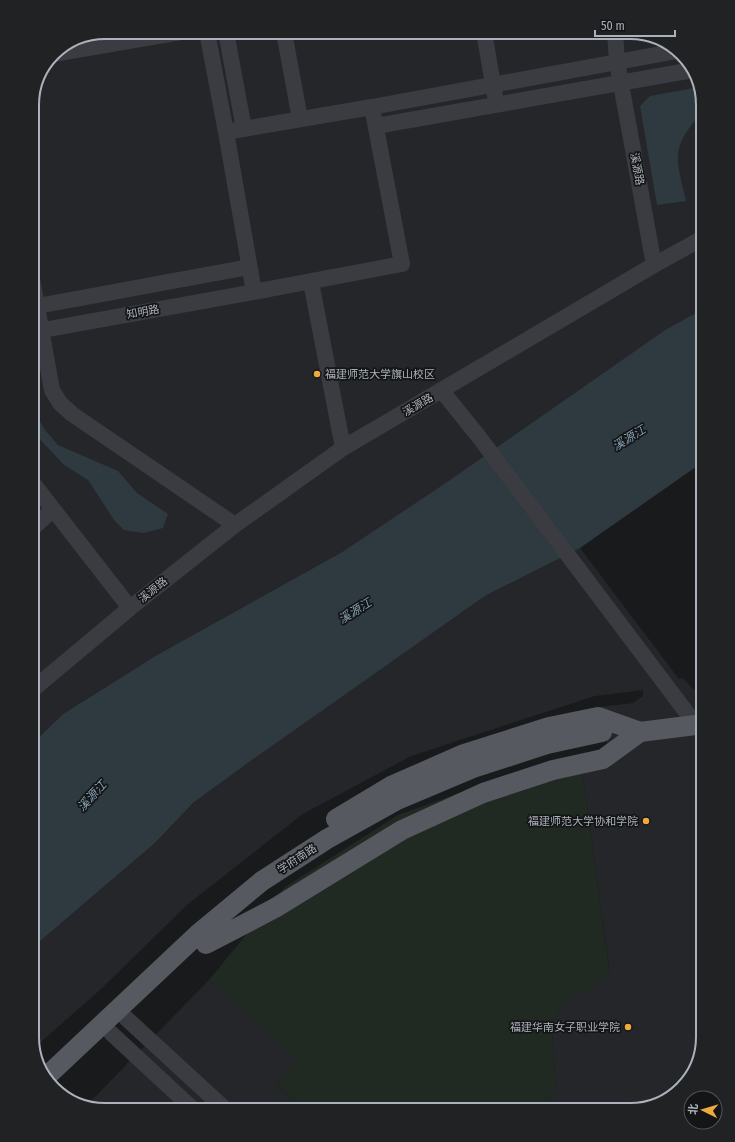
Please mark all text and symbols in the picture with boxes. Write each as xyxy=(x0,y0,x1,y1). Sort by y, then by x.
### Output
scale bar xyxy=(595,12,675,38)
text: 50 m xyxy=(601,19,625,33)
street label: 溪源路 xyxy=(627,152,647,186)
street label: 知明路 xyxy=(126,303,160,321)
place label: 福建师范大学旗山校区 xyxy=(325,368,435,381)
marker: 福建师范大学旗山校区 xyxy=(312,369,322,379)
street label: 溪源路 xyxy=(400,391,436,419)
water label: 溪源江 xyxy=(610,421,650,453)
street label: 溪源路 xyxy=(136,575,170,605)
water label: 溪源江 xyxy=(336,594,376,626)
water label: 溪源江 xyxy=(75,777,111,814)
place label: 福建师范大学协和学院 xyxy=(528,815,638,828)
marker: 福建师范大学协和学院 xyxy=(641,816,651,826)
street label: 学府南路 xyxy=(275,842,319,876)
place label: 福建华南女子职业学院 xyxy=(510,1021,620,1034)
marker: 福建华南女子职业学院 xyxy=(623,1022,633,1032)
north arrow xyxy=(683,1090,723,1130)
text: 北 xyxy=(687,1103,700,1115)

